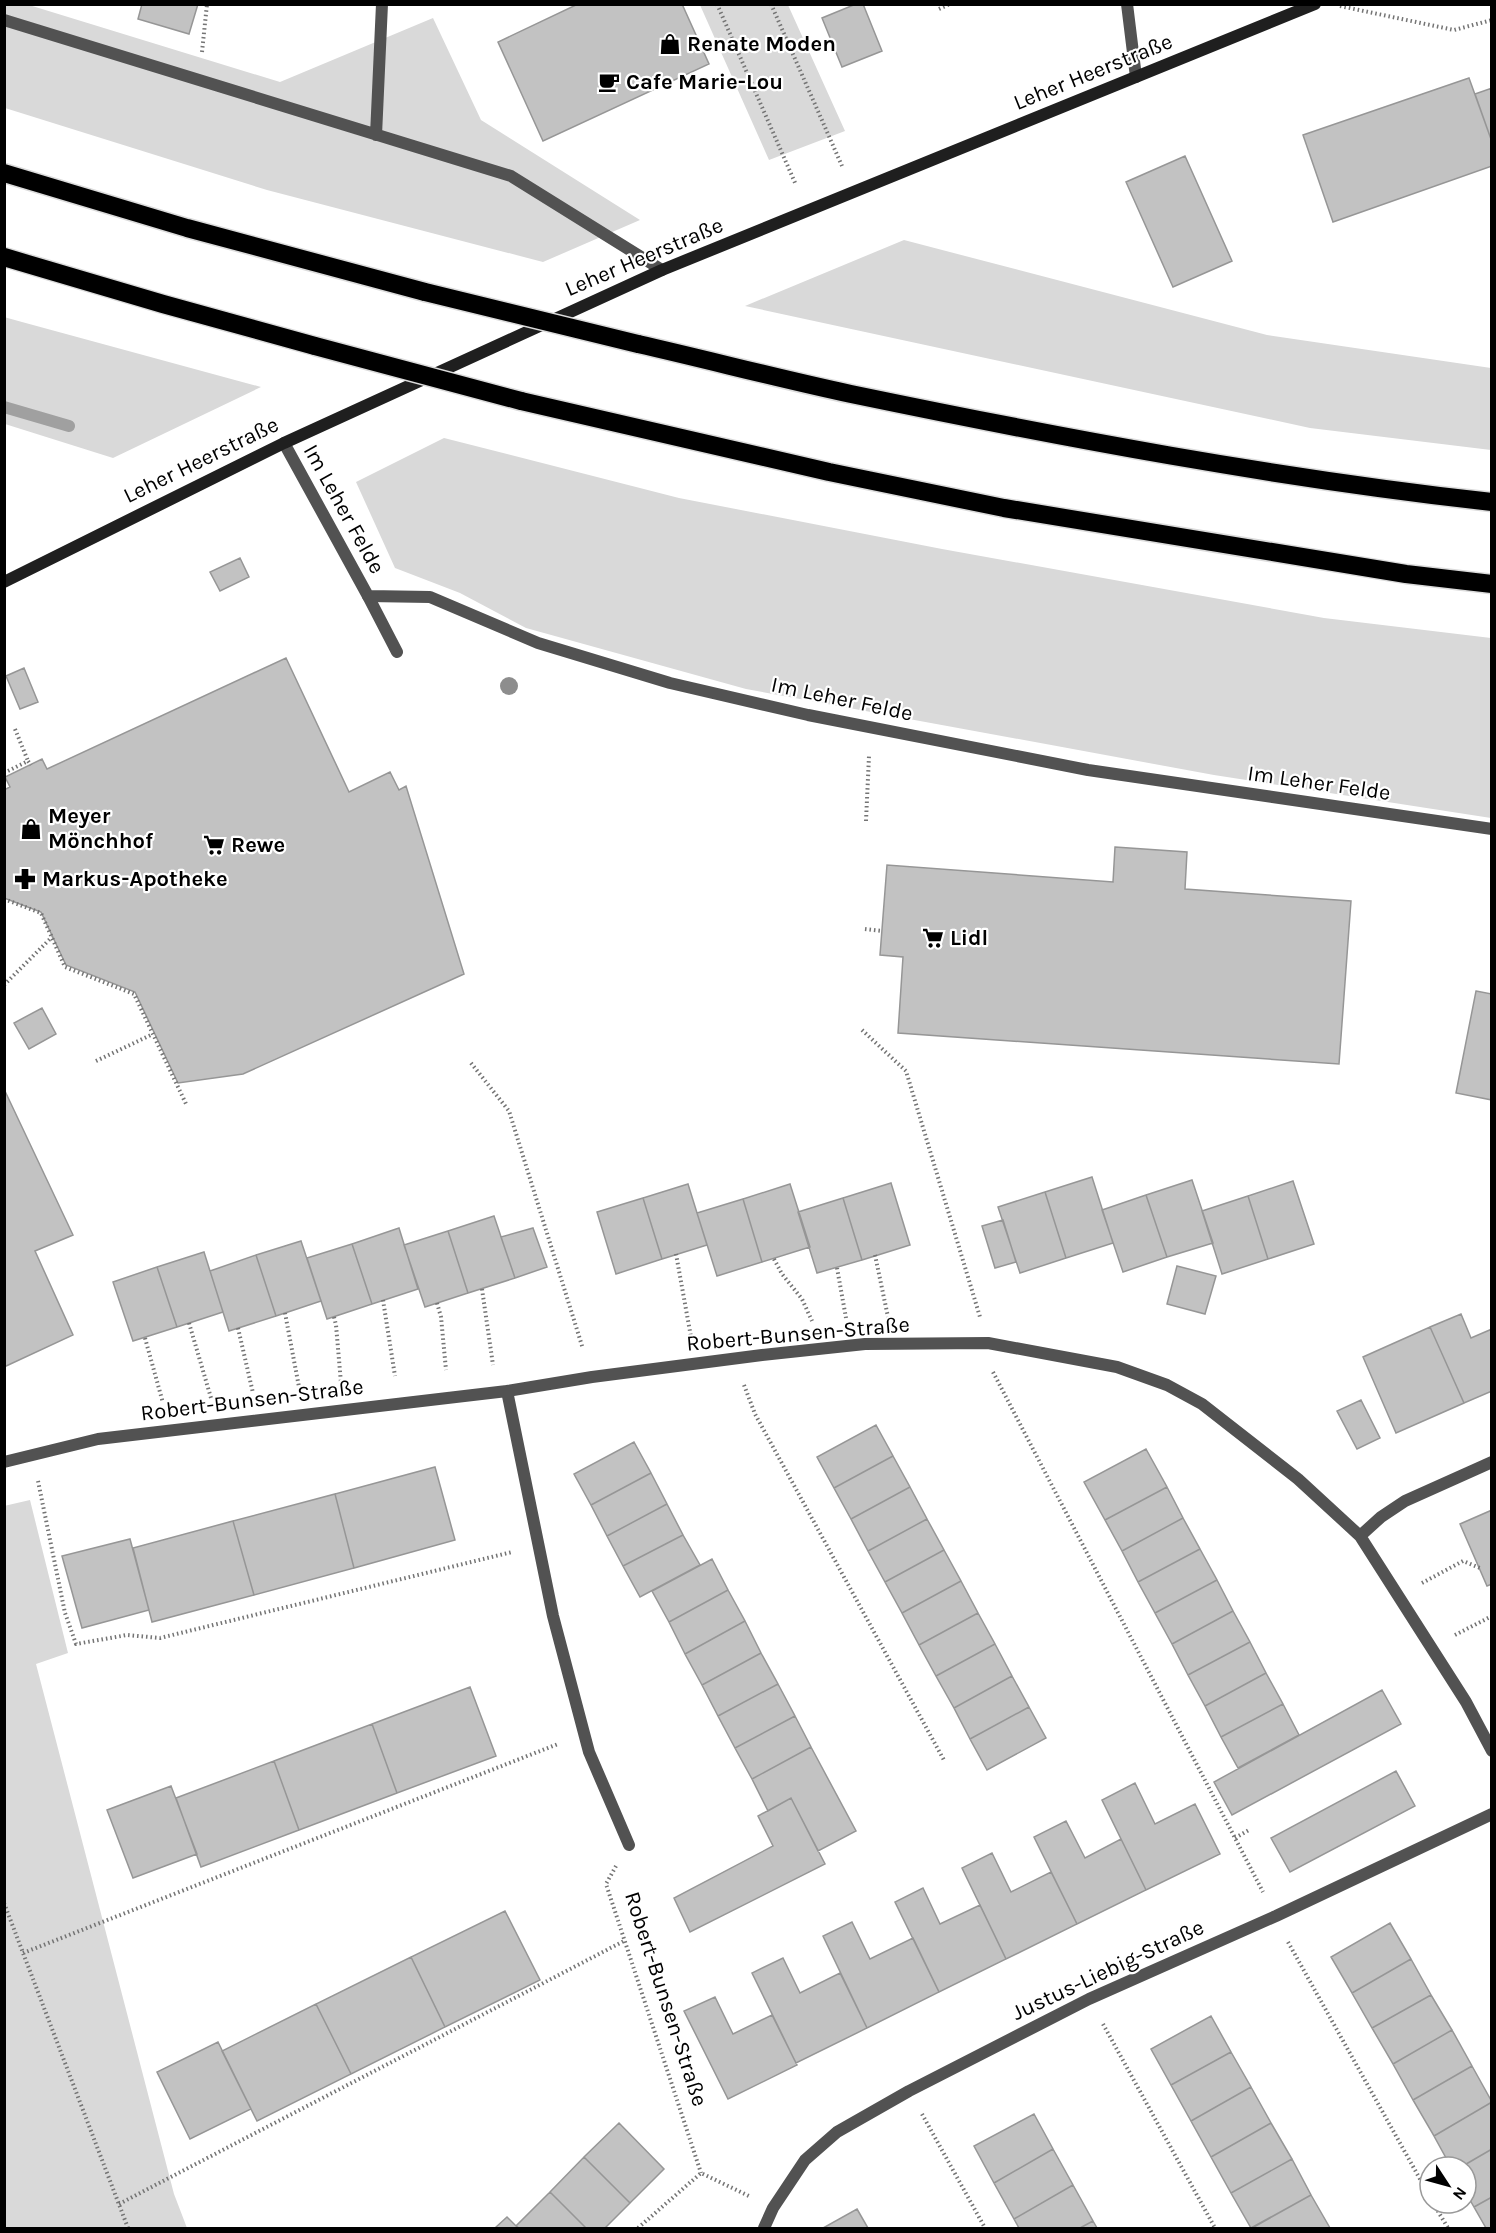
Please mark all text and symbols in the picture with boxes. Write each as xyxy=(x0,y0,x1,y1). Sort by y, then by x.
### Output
street label: Leher Heerstraße xyxy=(1010,28,1176,116)
place label: Renate Moden xyxy=(687,31,836,57)
shop icon: Renate Moden xyxy=(658,32,682,56)
place label: Cafe Marie-Lou xyxy=(626,69,783,95)
cafe icon: Cafe Marie-Lou xyxy=(597,70,621,94)
street label: Leher Heerstraße xyxy=(561,212,727,302)
street label: Leher Heerstraße xyxy=(119,411,283,509)
street label: Im Leher Felde xyxy=(298,440,390,578)
street label: Im Leher Felde xyxy=(769,671,915,727)
street label: Im Leher Felde xyxy=(1246,760,1392,806)
place label: Meyer Mönchhof xyxy=(48,803,154,854)
shop icon: Meyer Mönchhof xyxy=(19,817,43,841)
place label: Rewe xyxy=(231,832,285,858)
supermarket icon: Rewe xyxy=(202,833,226,857)
place label: Markus-Apotheke xyxy=(42,866,228,892)
pharmacy icon: Markus-Apotheke xyxy=(13,867,37,891)
place label: Lidl xyxy=(950,925,988,951)
supermarket icon: Lidl xyxy=(921,926,945,950)
street label: Robert-Bunsen-Straße xyxy=(685,1311,911,1357)
street label: Robert-Bunsen-Straße xyxy=(139,1373,365,1427)
street label: Robert-Bunsen-Straße xyxy=(619,1888,713,2110)
street label: Justus-Liebig-Straße xyxy=(1008,1914,1208,2026)
north arrow xyxy=(1418,2155,1478,2215)
text: N xyxy=(1449,2183,1471,2204)

